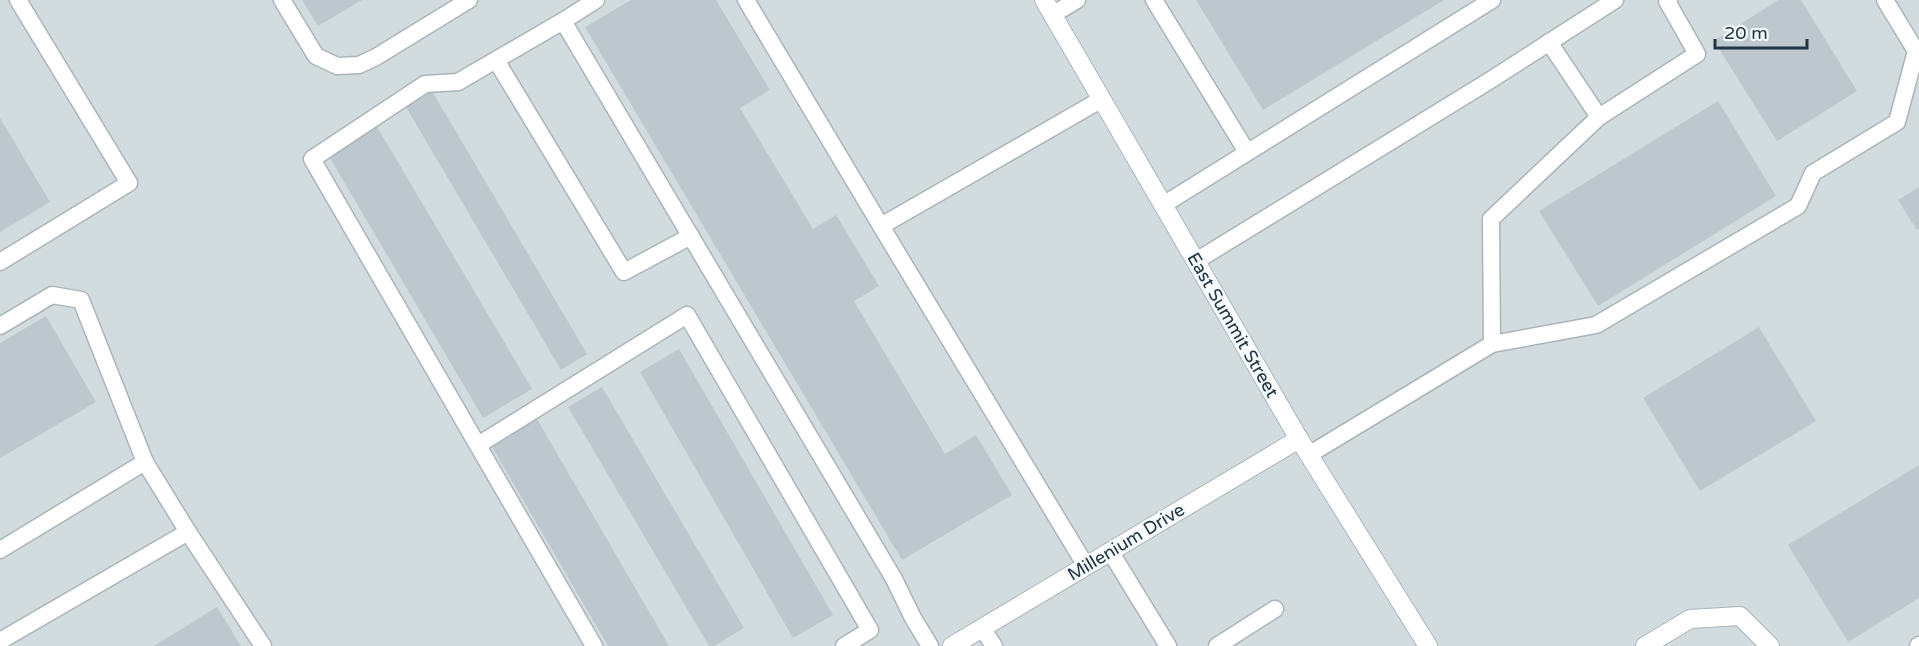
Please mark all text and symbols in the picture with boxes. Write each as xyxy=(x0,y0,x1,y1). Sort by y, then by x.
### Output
scale bar xyxy=(1715,12,1806,50)
text: 20 m xyxy=(1724,22,1768,44)
street label: East Summit Street xyxy=(1182,248,1284,402)
street label: Millenium Drive xyxy=(1063,498,1189,586)

